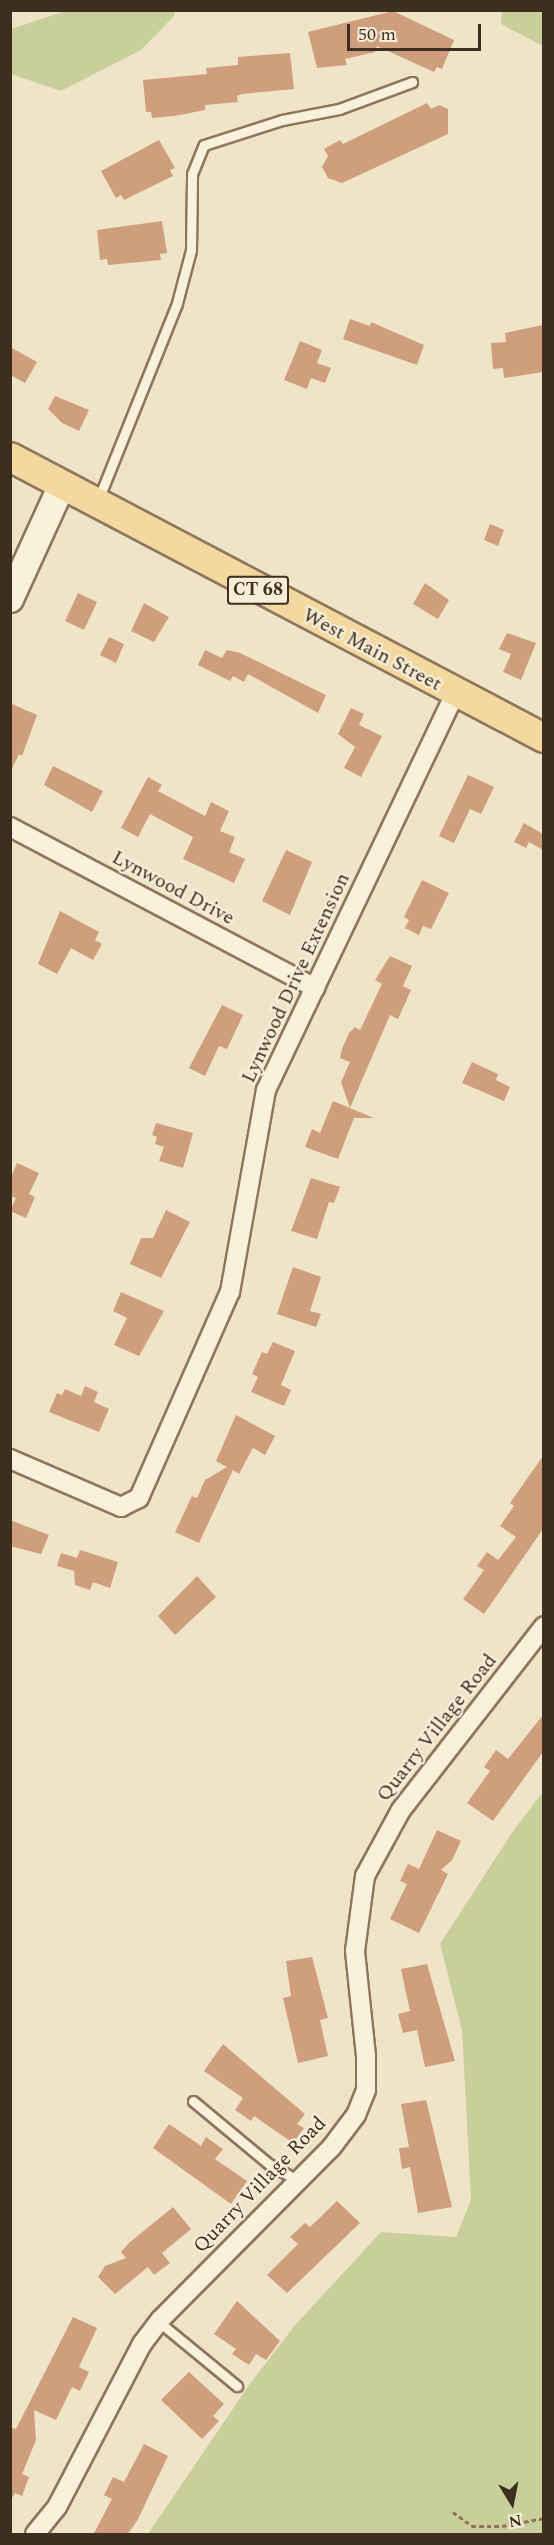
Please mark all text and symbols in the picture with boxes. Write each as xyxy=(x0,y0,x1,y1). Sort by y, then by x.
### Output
scale bar xyxy=(350,12,484,50)
text: 50 m xyxy=(358,21,396,48)
road number: CT 68 xyxy=(226,575,290,605)
street label: West Main Street xyxy=(298,603,446,697)
street label: Lynwood Drive xyxy=(108,846,238,930)
street label: Lynwood Drive Extension xyxy=(237,869,355,1087)
street label: Quarry Village Road xyxy=(372,1649,502,1807)
street label: Quarry Village Road xyxy=(189,2112,331,2258)
north arrow xyxy=(482,2473,542,2533)
text: N xyxy=(507,2508,524,2534)

